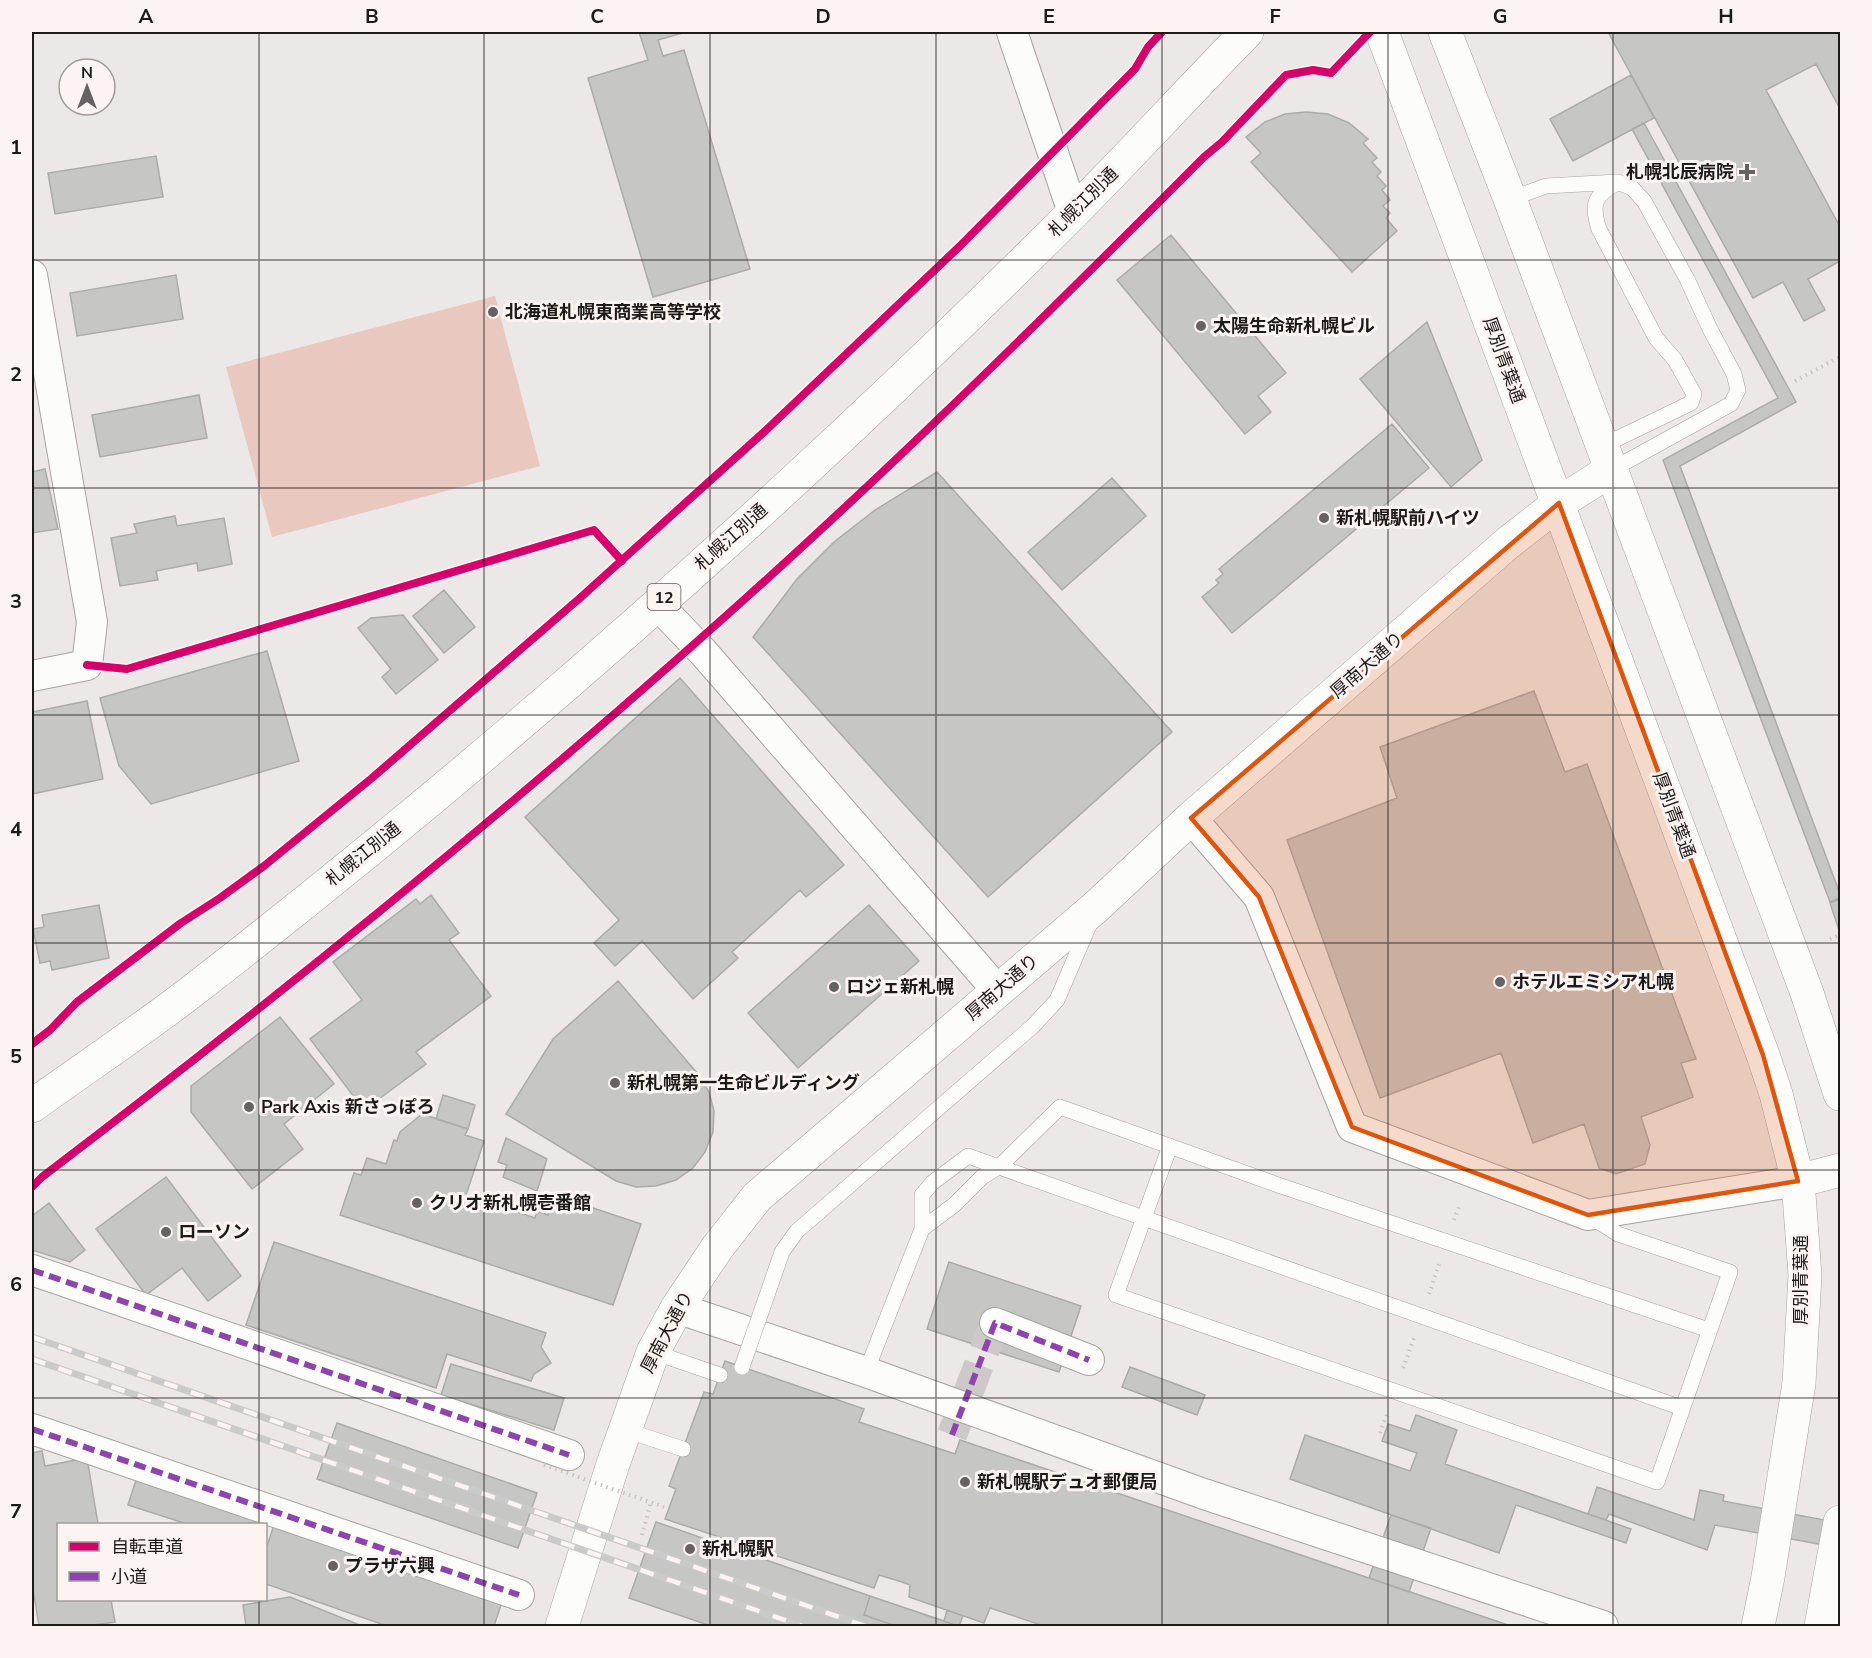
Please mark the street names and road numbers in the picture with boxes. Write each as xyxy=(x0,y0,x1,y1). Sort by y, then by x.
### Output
street label: 札幌江別通 xyxy=(1043,162,1123,242)
street label: 厚別青葉通 xyxy=(1477,314,1531,406)
street label: 札幌江別通 xyxy=(690,498,772,576)
road number: 12 xyxy=(648,584,680,610)
street label: 厚南大通り xyxy=(1325,626,1409,704)
street label: 厚別青葉通 xyxy=(1647,769,1701,861)
street label: 札幌江別通 xyxy=(320,816,406,892)
street label: 厚南大通り xyxy=(960,948,1044,1026)
street label: 厚別青葉通 xyxy=(1789,1235,1813,1325)
street label: 厚南大通り xyxy=(635,1287,699,1377)

